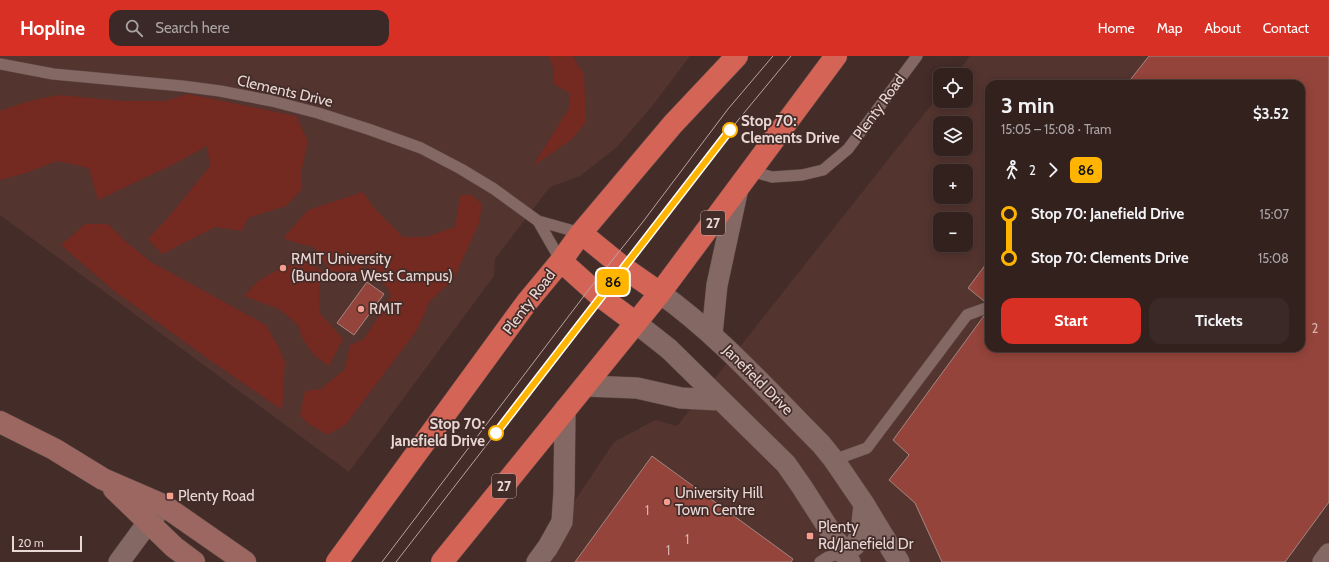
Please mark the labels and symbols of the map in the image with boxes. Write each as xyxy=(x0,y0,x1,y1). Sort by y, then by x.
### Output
street label: Clements Drive xyxy=(235,71,335,111)
street label: Plenty Road xyxy=(849,71,909,143)
place label: Stop 70: Clements Drive xyxy=(741,112,840,147)
marker: Stop 70: Clements Drive xyxy=(722,122,738,138)
road number: 27 xyxy=(701,211,725,235)
place label: RMIT University (Bundoora West Campus) xyxy=(291,250,453,285)
marker: RMIT University (Bundoora West Campus) xyxy=(278,263,288,273)
street label: Plenty Road xyxy=(499,266,559,338)
line badge: 86 xyxy=(595,269,631,295)
place label: RMIT xyxy=(369,300,402,318)
marker: RMIT xyxy=(356,304,366,314)
house number: 2 xyxy=(1312,320,1319,336)
street label: Janefield Drive xyxy=(719,341,797,419)
place label: Stop 70: Janefield Drive xyxy=(390,415,485,450)
marker: Stop 70: Janefield Drive xyxy=(488,425,504,441)
road number: 27 xyxy=(492,474,516,498)
place label: University Hill Town Centre xyxy=(675,484,763,519)
place label: Plenty Road xyxy=(178,487,254,505)
marker: Plenty Road xyxy=(165,491,175,501)
marker: University Hill Town Centre xyxy=(662,497,672,507)
house number: 1 xyxy=(645,502,649,518)
place label: Plenty Rd/Janefield Dr xyxy=(818,518,914,553)
house number: 1 xyxy=(685,531,689,547)
marker: Plenty Rd/Janefield Dr xyxy=(805,531,815,541)
scale bar xyxy=(12,534,82,553)
house number: 1 xyxy=(666,542,670,558)

